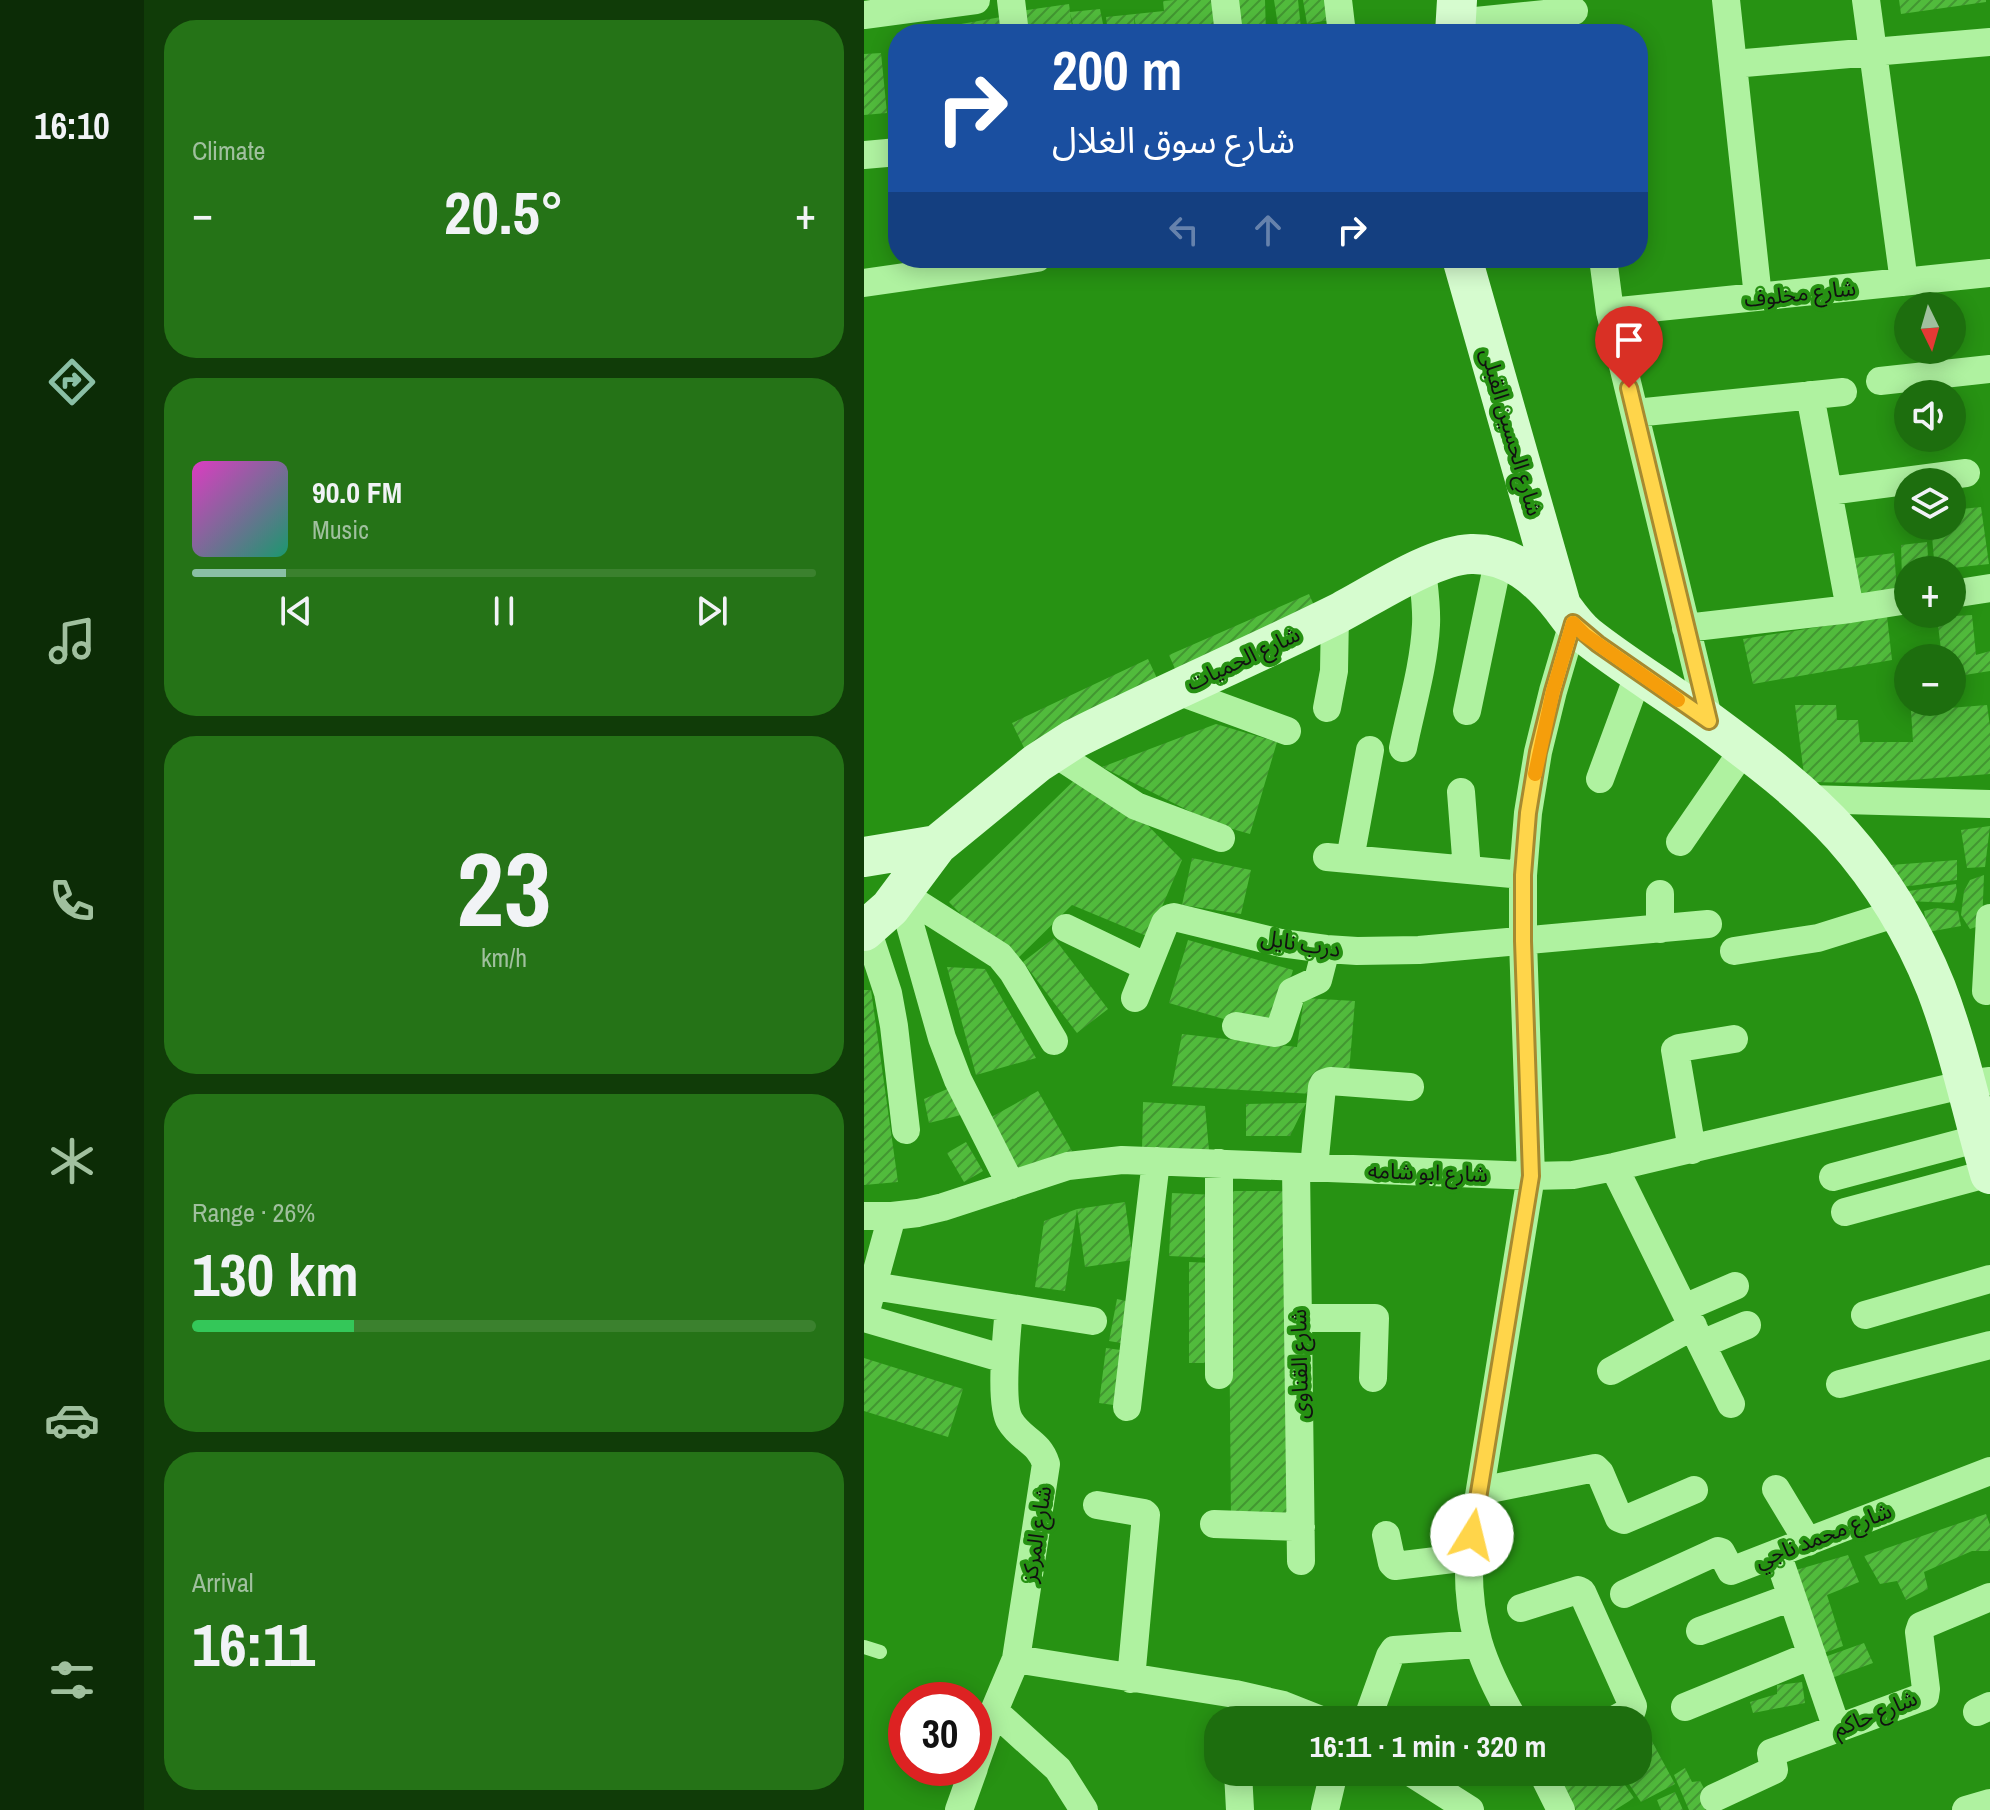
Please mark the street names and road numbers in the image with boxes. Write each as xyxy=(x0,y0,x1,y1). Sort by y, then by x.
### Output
street label: شارع مخلوف xyxy=(1743,272,1858,316)
street label: شارع الحسين القبلى xyxy=(1472,345,1550,520)
street label: شارع الحميات xyxy=(1181,619,1305,699)
street label: درب نايل xyxy=(1259,922,1343,964)
street label: شارع ابو شامه xyxy=(1367,1155,1489,1191)
street label: شارع القناوى xyxy=(1283,1309,1317,1419)
street label: شارع المركز xyxy=(1013,1484,1060,1586)
street label: شارع محمد ناجي xyxy=(1750,1495,1897,1577)
street label: شارع حاكم xyxy=(1828,1682,1922,1745)

